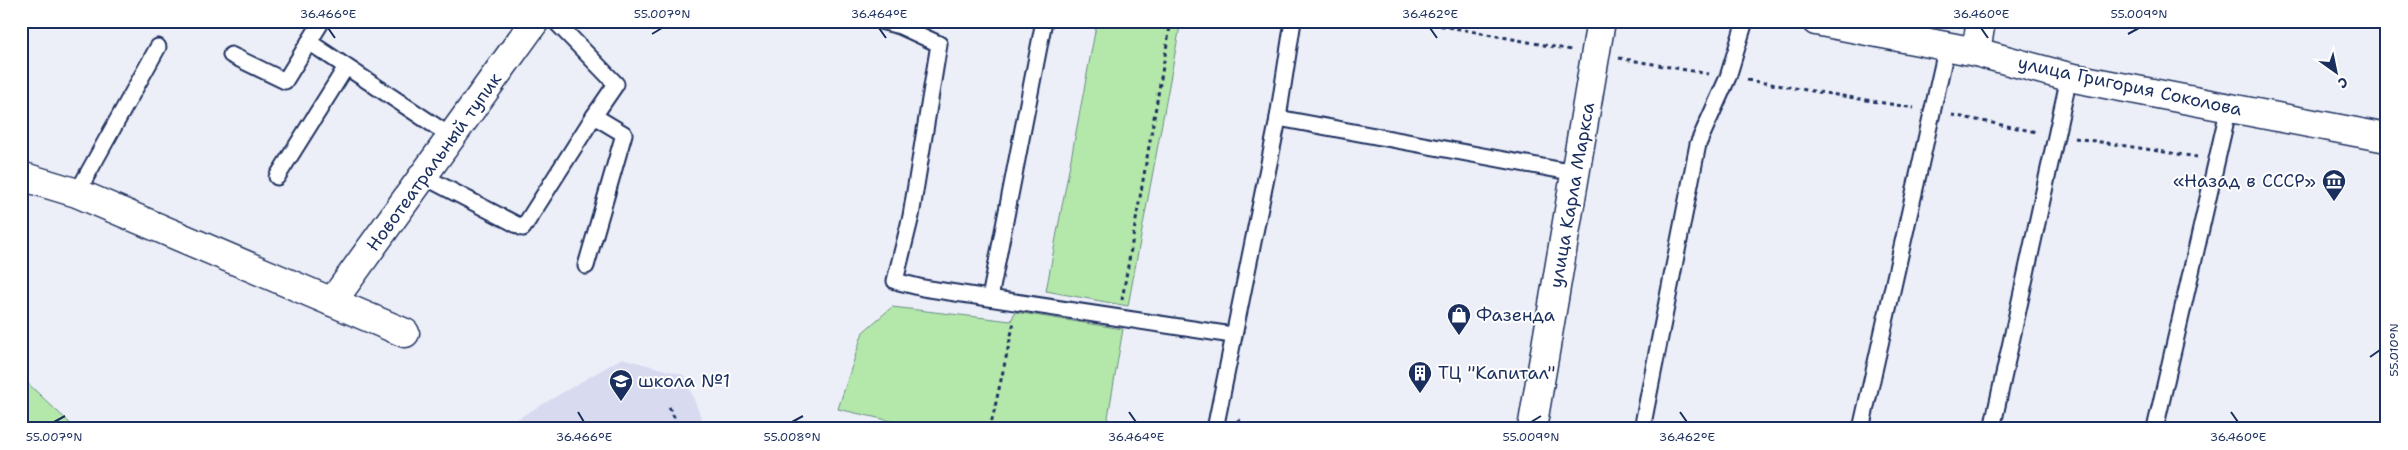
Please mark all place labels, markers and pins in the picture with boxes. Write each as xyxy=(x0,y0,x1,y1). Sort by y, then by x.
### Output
museum icon: «Назад в СССР» xyxy=(2321,168,2347,202)
place label: «Назад в СССР» xyxy=(2173,169,2316,193)
shop icon: Фазенда xyxy=(1446,302,1472,336)
place label: Фазенда xyxy=(1476,303,1555,327)
building icon: ТЦ "Капитал" xyxy=(1407,360,1433,394)
place label: ТЦ "Капитал" xyxy=(1438,361,1555,385)
school or university icon: школа №1 xyxy=(608,368,634,402)
place label: школа №1 xyxy=(638,369,730,393)

